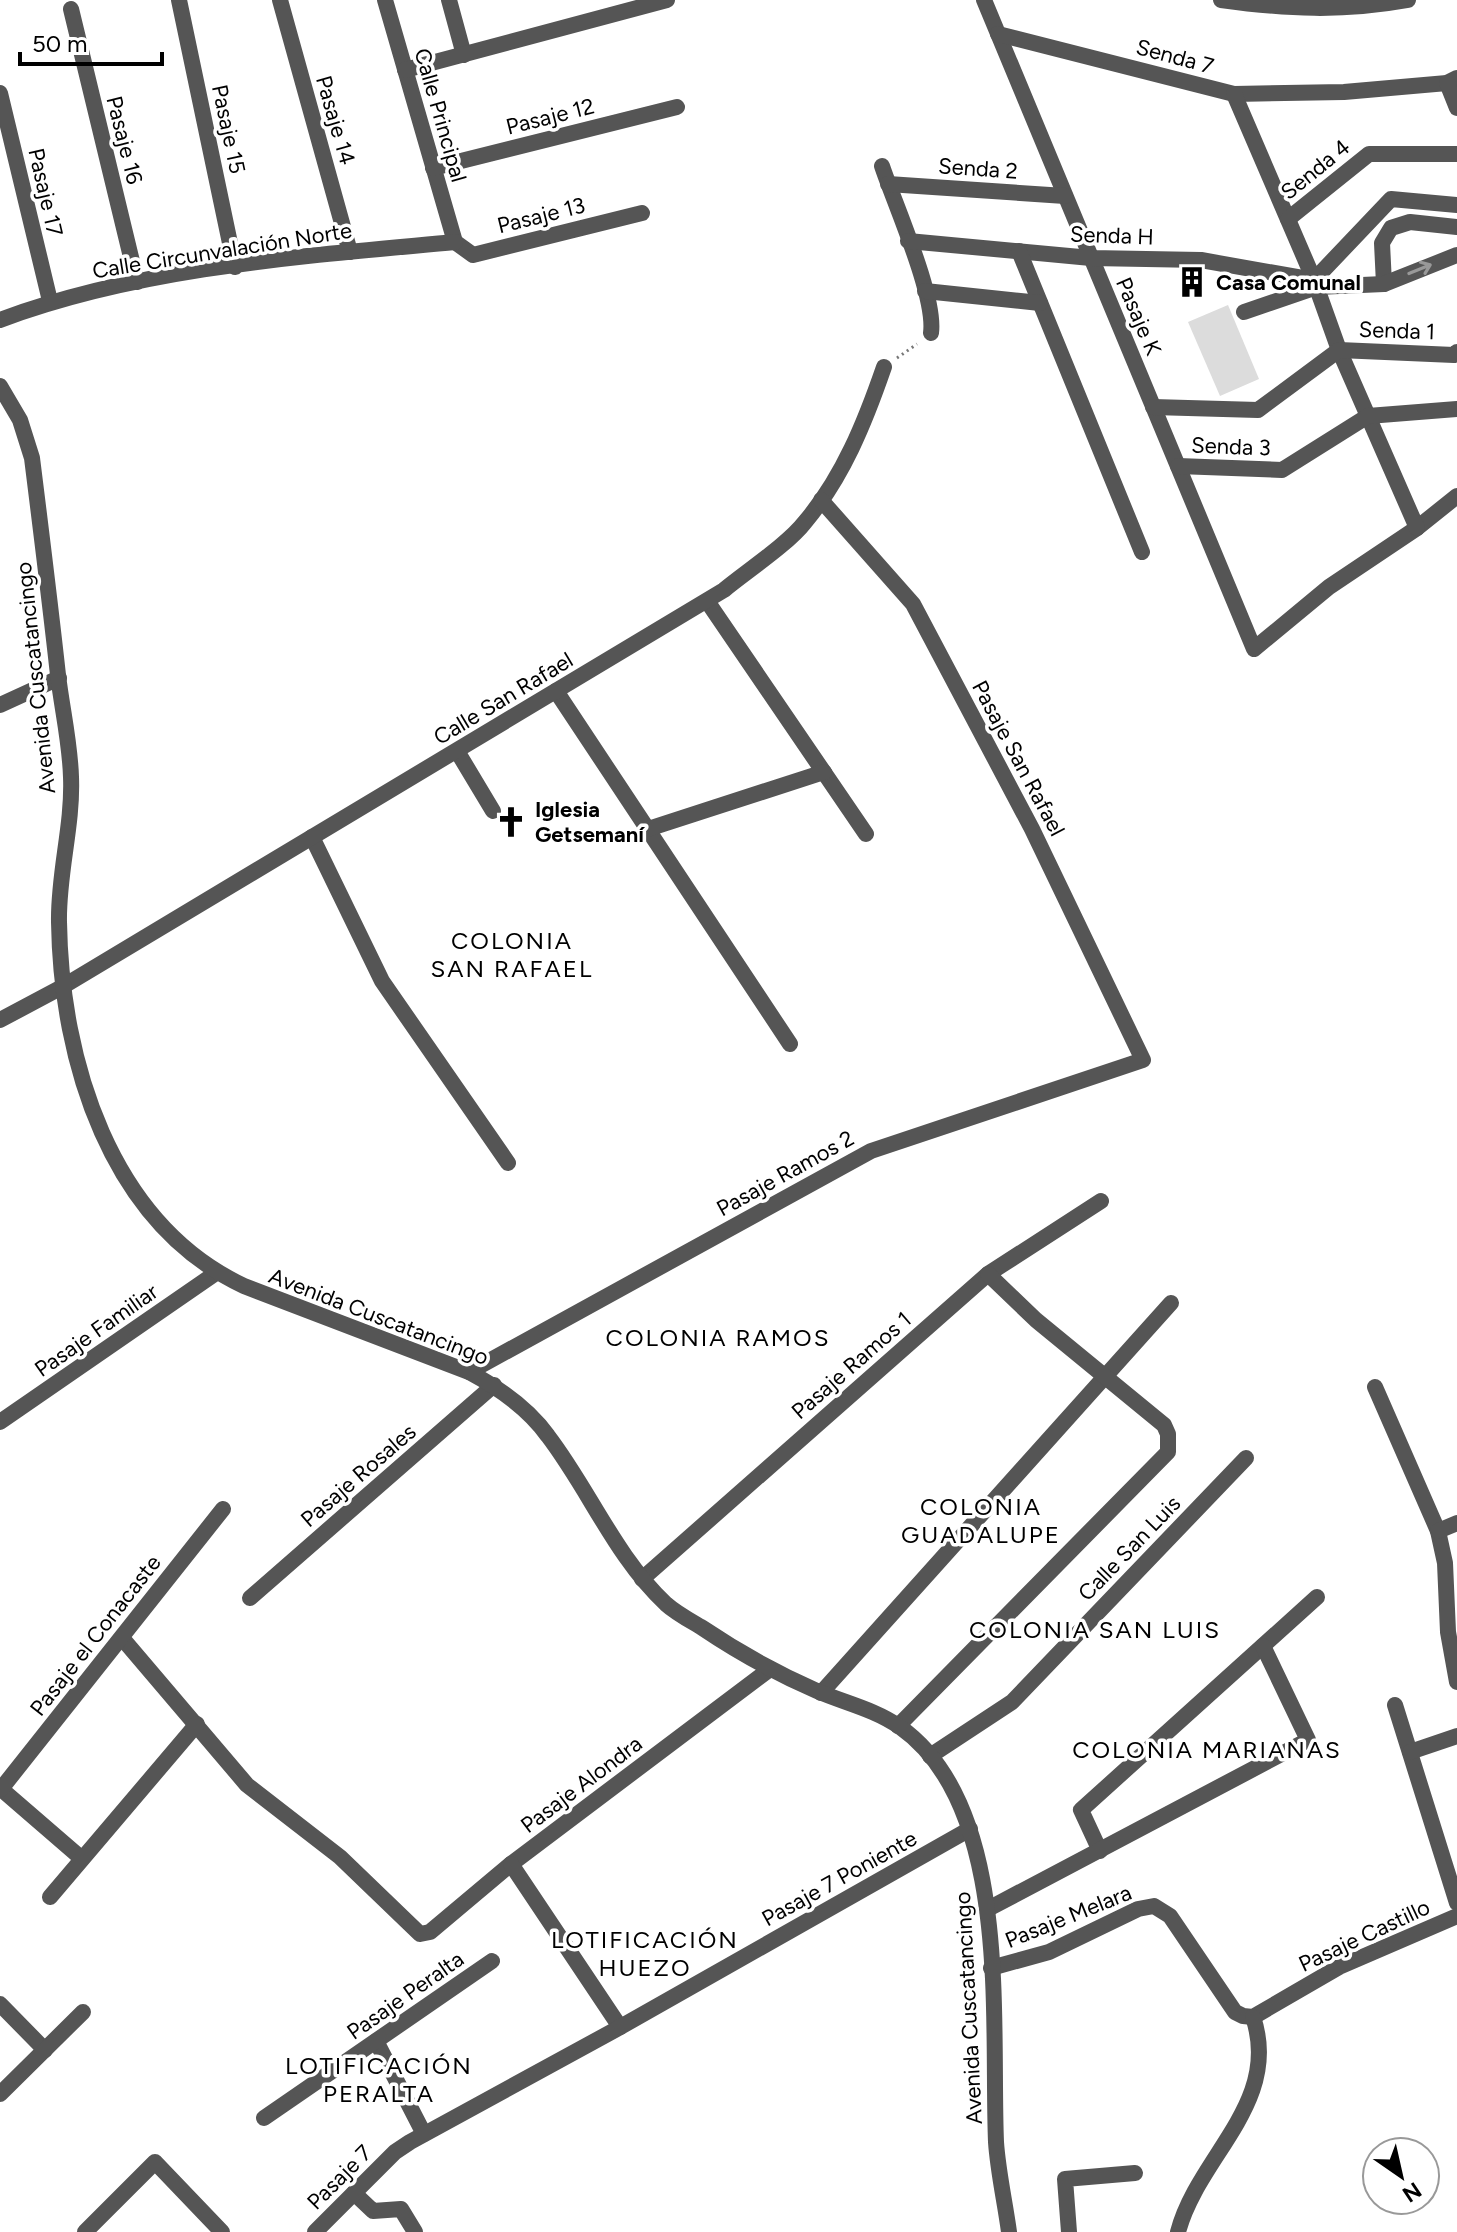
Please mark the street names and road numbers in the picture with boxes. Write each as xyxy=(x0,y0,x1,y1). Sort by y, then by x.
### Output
street label: Senda 7 xyxy=(1133,33,1217,80)
street label: Calle Principal xyxy=(409,45,472,185)
street label: Pasaje 14 xyxy=(310,73,361,168)
street label: Pasaje 15 xyxy=(206,82,251,176)
street label: Pasaje 16 xyxy=(101,93,149,187)
street label: Pasaje 12 xyxy=(503,93,597,140)
street label: Senda 4 xyxy=(1275,133,1355,205)
street label: Pasaje 17 xyxy=(22,145,69,239)
street label: Senda 2 xyxy=(937,152,1019,185)
street label: Pasaje 13 xyxy=(494,192,588,239)
street label: Calle Circunvalación Norte xyxy=(90,217,354,284)
street label: Senda H xyxy=(1070,221,1154,250)
street label: Pasaje K xyxy=(1110,273,1167,360)
street label: Senda 1 xyxy=(1358,316,1436,345)
street label: Senda 3 xyxy=(1191,432,1271,461)
street label: Avenida Cuscatancingo xyxy=(10,561,61,795)
street label: Calle San Rafael xyxy=(429,646,578,751)
street label: Pasaje San Rafael xyxy=(966,676,1071,841)
street label: Pasaje Ramos 2 xyxy=(712,1125,859,1222)
street label: Avenida Cuscatancingo xyxy=(265,1262,492,1371)
street label: Pasaje Familiar xyxy=(30,1278,163,1383)
street label: Pasaje Ramos 1 xyxy=(786,1306,917,1425)
street label: Pasaje Rosales xyxy=(295,1418,421,1533)
street label: Calle San Luis xyxy=(1073,1490,1186,1607)
street label: Pasaje el Conacaste xyxy=(24,1550,167,1721)
street label: Pasaje Alondra xyxy=(515,1730,647,1839)
street label: Pasaje 7 Poniente xyxy=(757,1825,921,1932)
street label: Pasaje Melara xyxy=(1001,1879,1135,1954)
street label: Avenida Cuscatancingo xyxy=(949,1891,988,2125)
street label: Pasaje Castillo xyxy=(1294,1893,1434,1978)
street label: Pasaje Peralta xyxy=(342,1945,469,2045)
street label: Pasaje 7 xyxy=(301,2139,377,2215)

